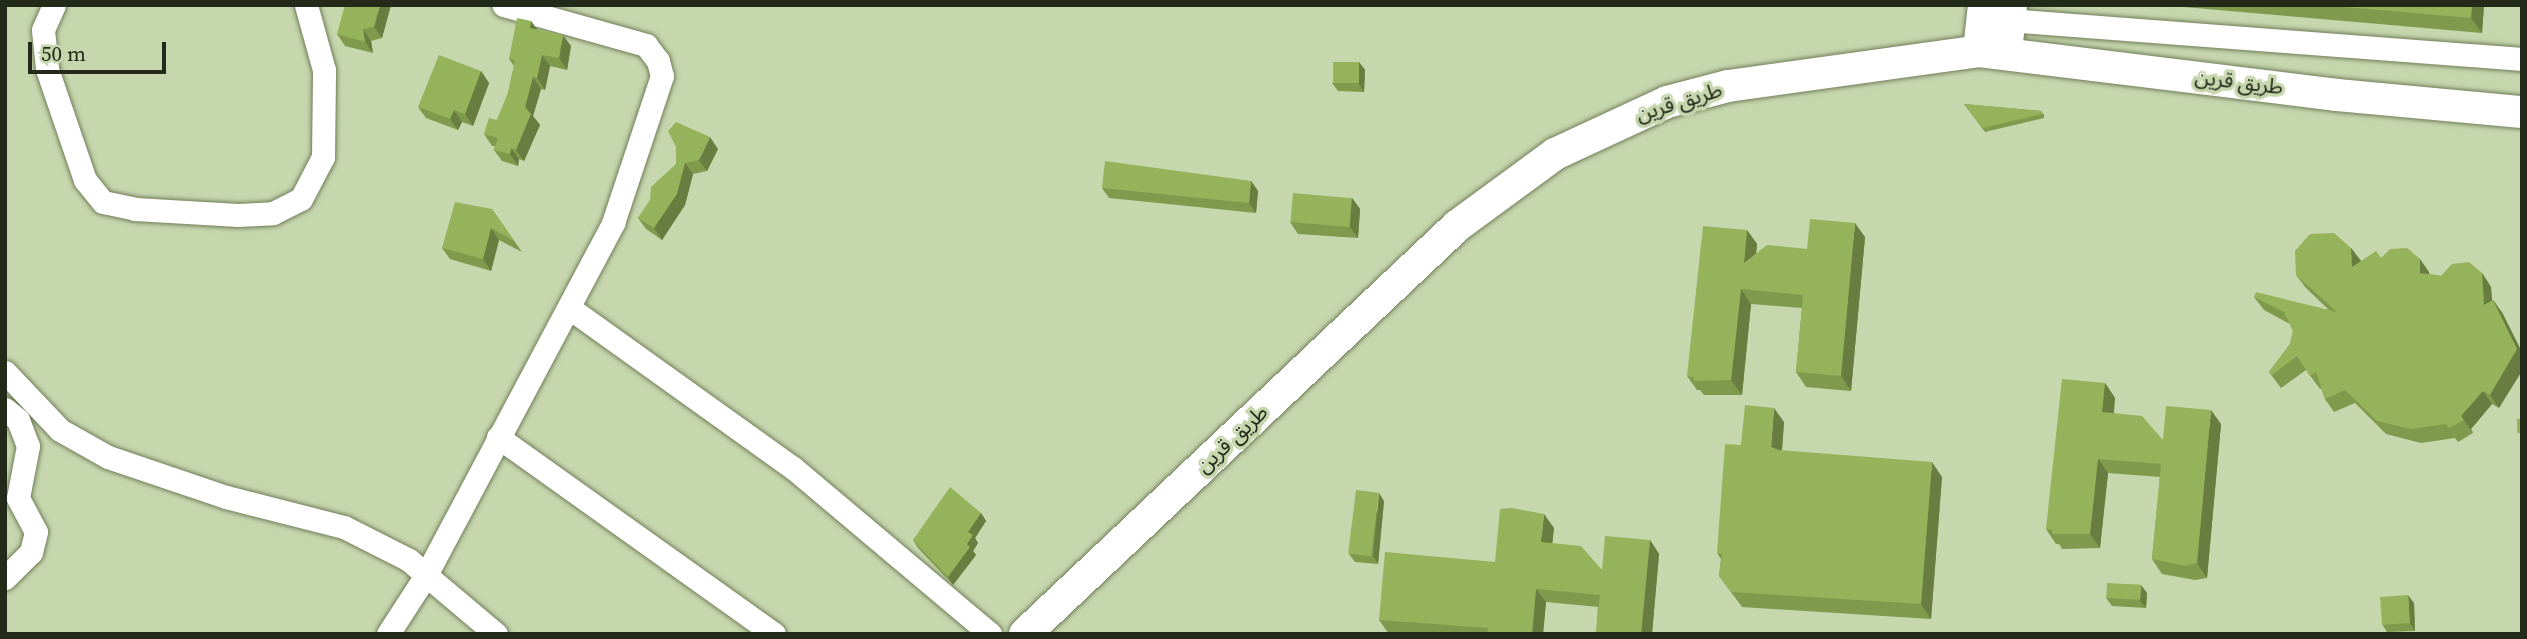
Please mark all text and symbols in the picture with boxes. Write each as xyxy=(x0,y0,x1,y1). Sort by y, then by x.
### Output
scale bar xyxy=(32,28,170,72)
text: 50 m xyxy=(41,39,86,68)
street label: طريق قرين xyxy=(2193,64,2285,100)
street label: طريق قرين xyxy=(1633,77,1725,127)
street label: طريق قرين xyxy=(1191,400,1273,478)

